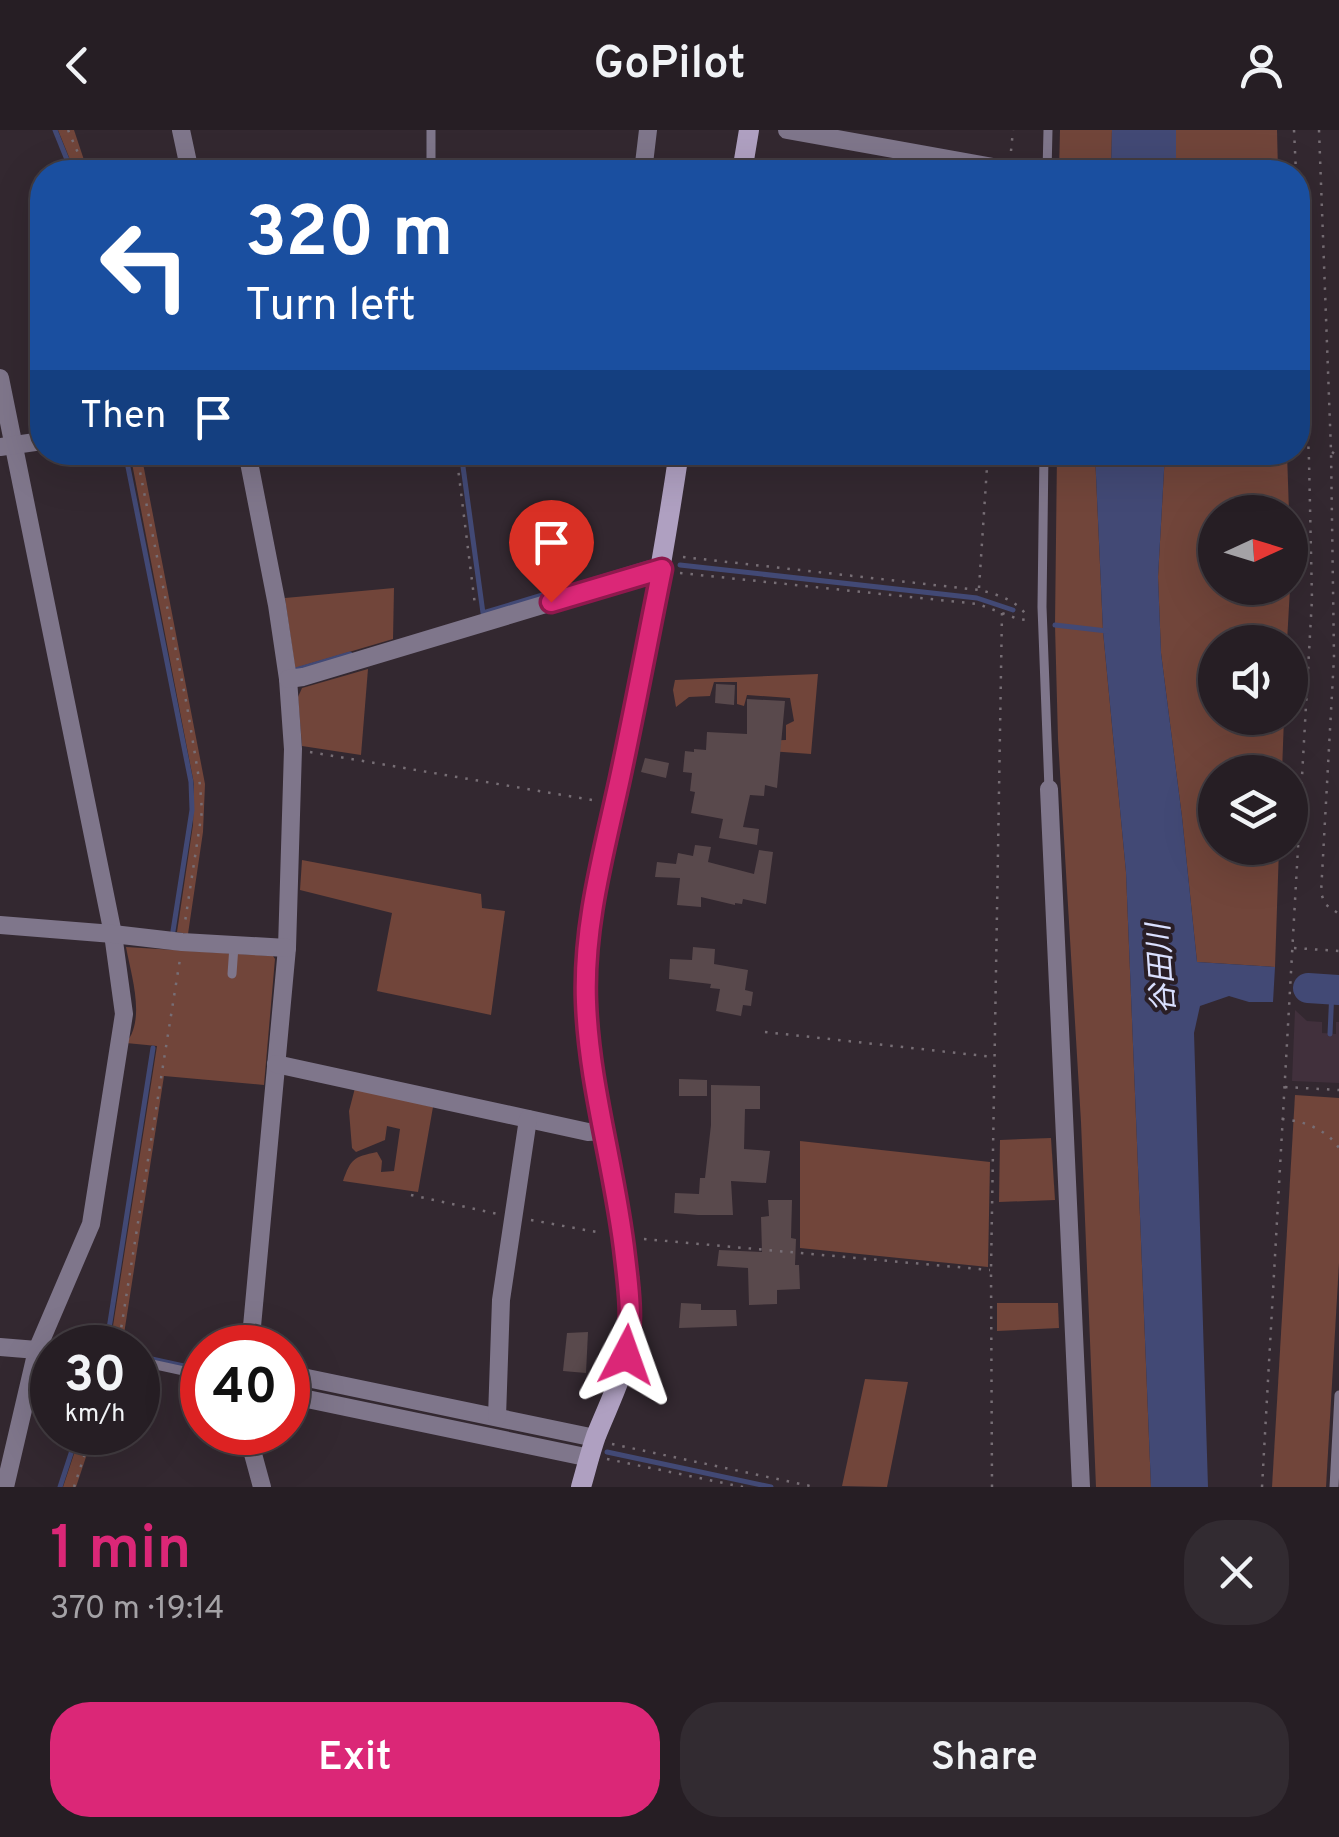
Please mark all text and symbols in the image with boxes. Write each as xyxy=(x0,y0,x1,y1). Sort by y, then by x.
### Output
text: GoPilot xyxy=(593,37,746,94)
icon: back xyxy=(50,38,105,93)
icon: person xyxy=(1234,38,1289,93)
text: 320 m xyxy=(245,192,453,281)
icon: left xyxy=(80,200,210,330)
text: Turn left xyxy=(245,279,416,336)
icon: arrive xyxy=(186,390,241,445)
text: Then xyxy=(80,393,166,442)
north arrow xyxy=(1198,495,1308,605)
map controls xyxy=(1198,495,1308,865)
pin xyxy=(509,500,594,603)
icon: arrive xyxy=(524,515,579,570)
button: sound xyxy=(1198,625,1308,735)
button: layers xyxy=(1198,755,1308,865)
water label: 谷田川 xyxy=(1142,920,1185,1015)
position arrow xyxy=(574,1303,678,1407)
speed limit sign: 40 xyxy=(180,1325,310,1455)
text: 30 xyxy=(64,1346,126,1409)
text: km/h xyxy=(65,1399,125,1431)
text: 1 min xyxy=(50,1514,191,1590)
button: close xyxy=(1184,1520,1289,1625)
text: 370 m · 19:14 xyxy=(50,1590,224,1630)
button: Exit xyxy=(50,1702,660,1817)
button: Share xyxy=(680,1702,1289,1817)

